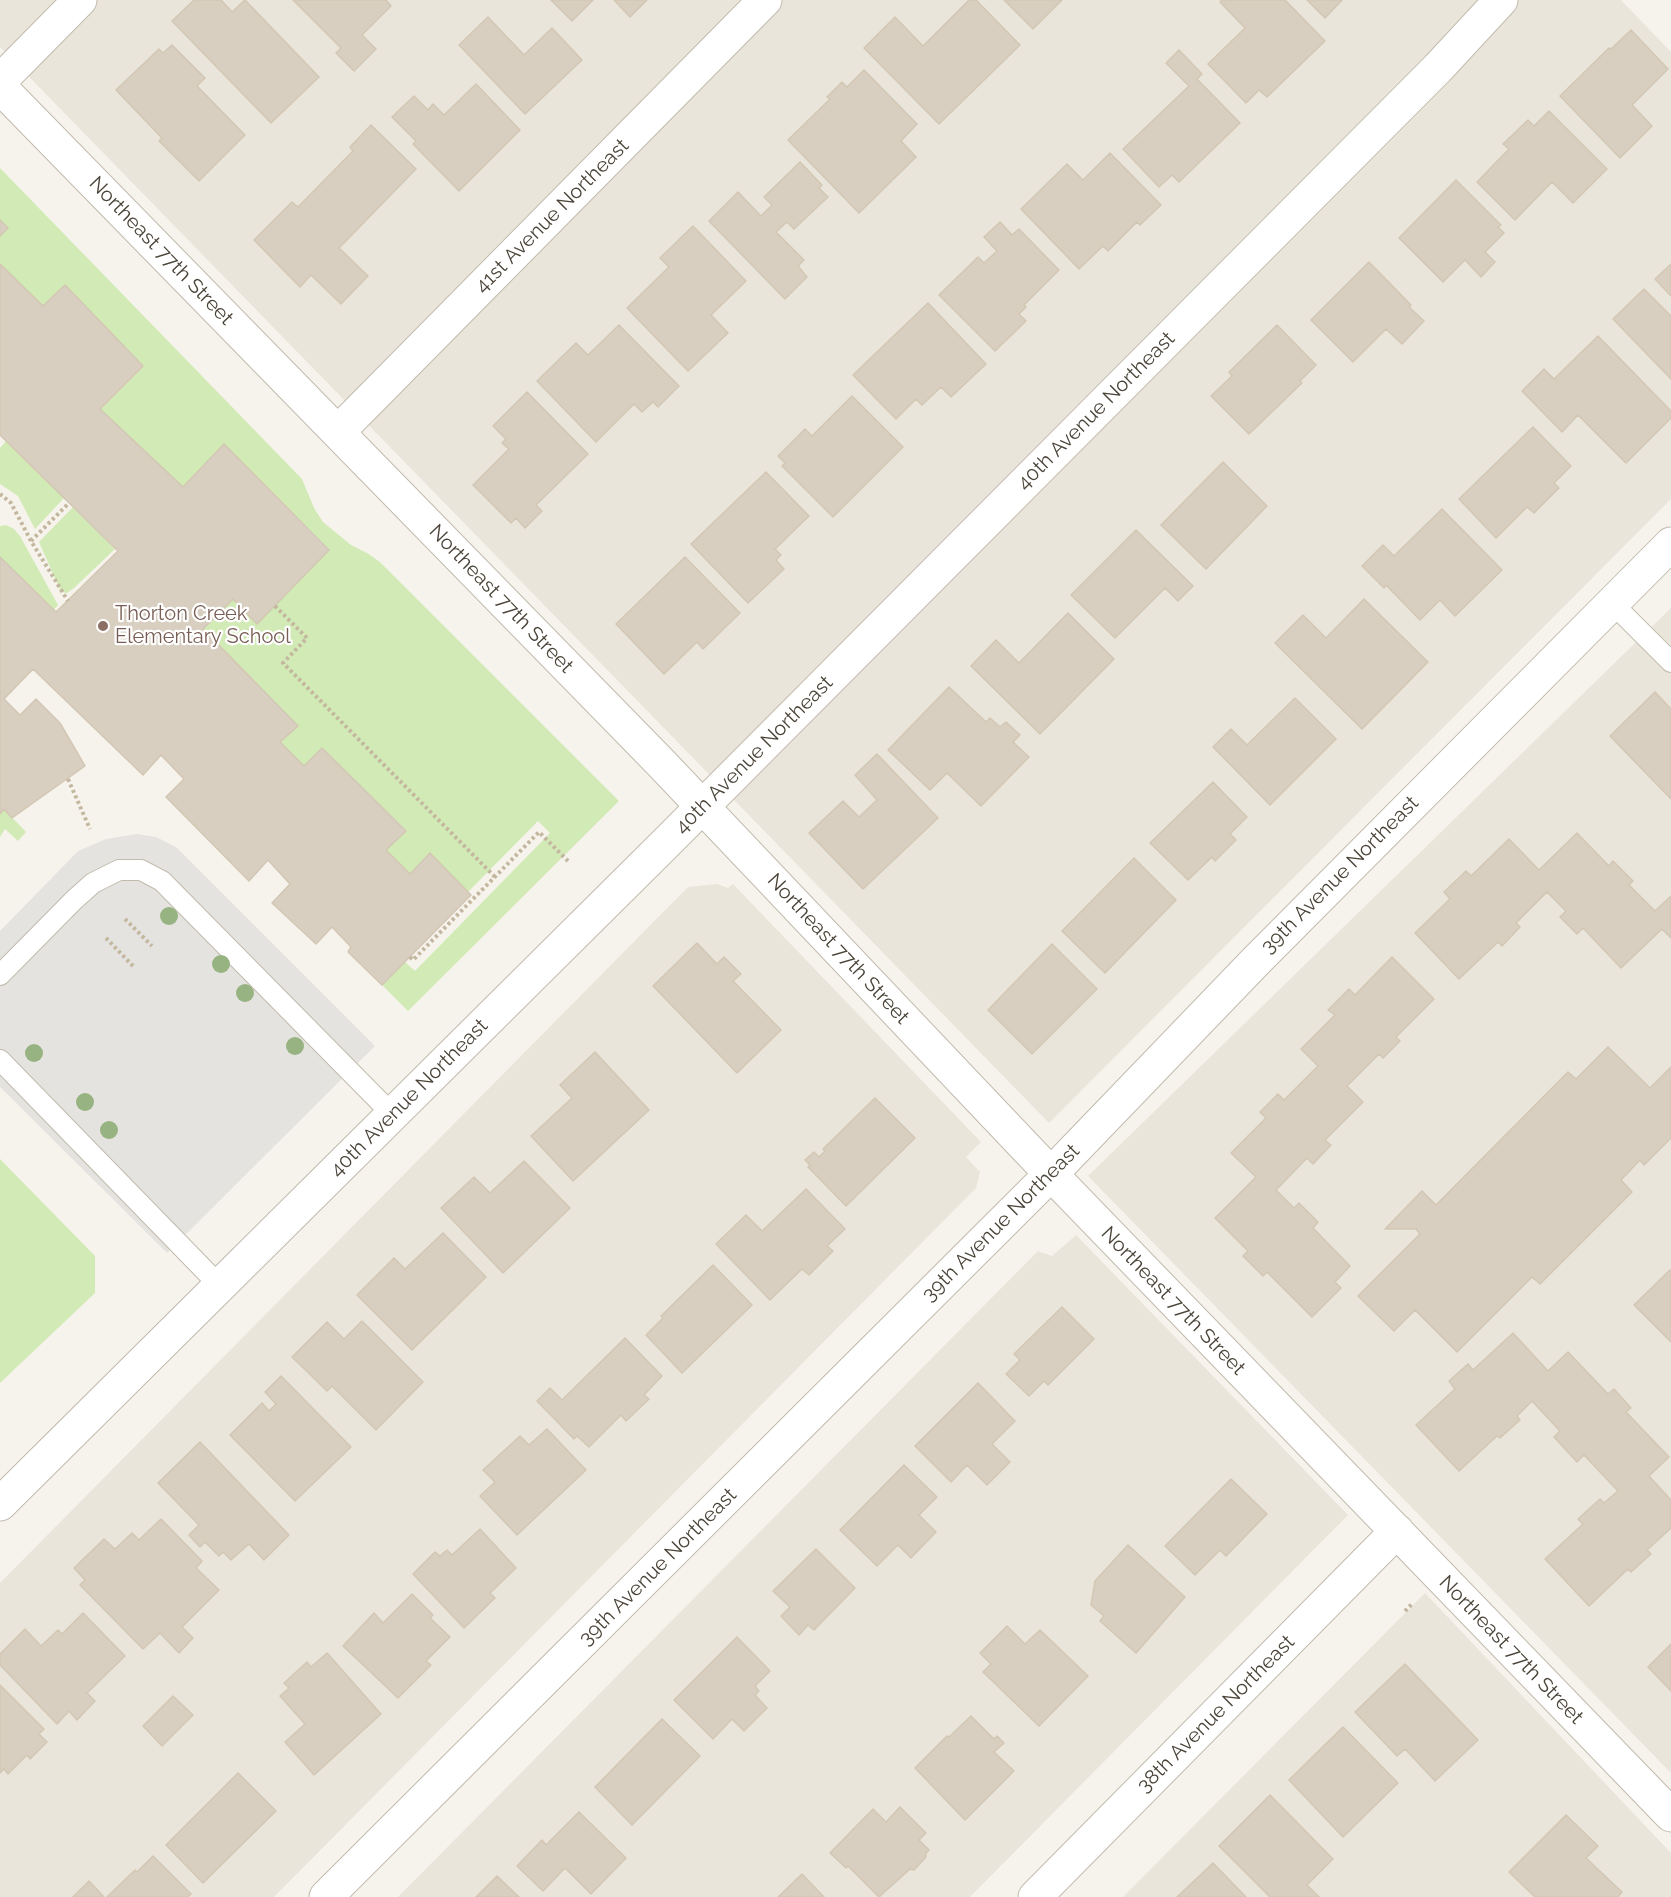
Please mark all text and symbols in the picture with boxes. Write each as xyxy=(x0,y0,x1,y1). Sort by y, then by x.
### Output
street label: 41st Avenue Northeast xyxy=(470,134,634,298)
street label: Northeast 77th Street xyxy=(84,172,238,330)
street label: 40th Avenue Northeast xyxy=(1012,327,1180,495)
street label: Northeast 77th Street xyxy=(424,520,578,678)
place label: Thorton Creek Elementary School xyxy=(115,602,291,649)
marker: Thorton Creek Elementary School xyxy=(96,619,110,633)
street label: 40th Avenue Northeast xyxy=(670,671,838,839)
street label: 39th Avenue Northeast xyxy=(1256,791,1424,959)
street label: Northeast 77th Street xyxy=(762,869,914,1029)
street label: 40th Avenue Northeast xyxy=(325,1014,493,1182)
street label: 39th Avenue Northeast xyxy=(917,1139,1085,1307)
street label: Northeast 77th Street xyxy=(1096,1222,1250,1380)
street label: 39th Avenue Northeast xyxy=(574,1483,742,1651)
street label: Northeast 77th Street xyxy=(1434,1571,1588,1729)
street label: 38th Avenue Northeast xyxy=(1132,1630,1300,1798)

